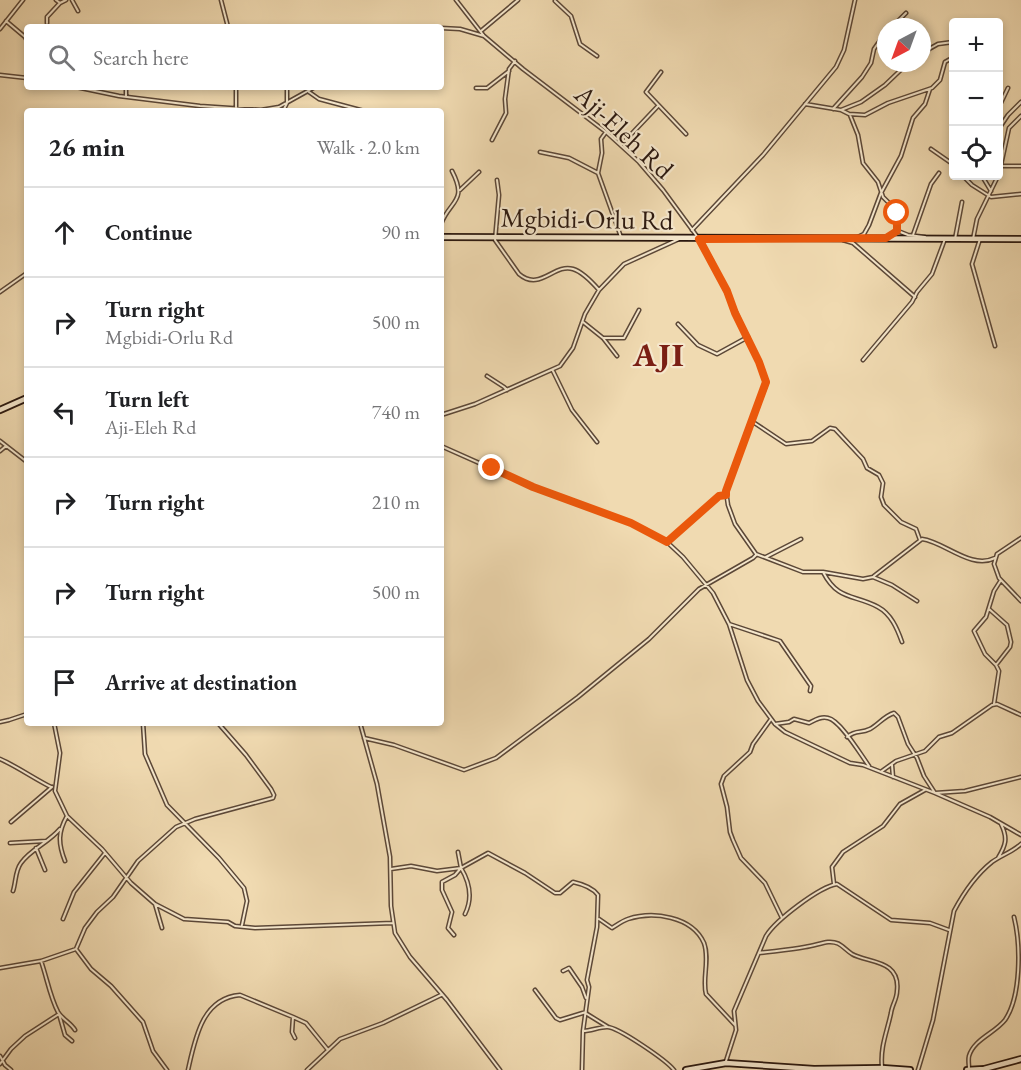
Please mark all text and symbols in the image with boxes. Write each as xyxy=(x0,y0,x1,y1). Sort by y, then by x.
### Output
north arrow xyxy=(877,18,931,72)
map controls xyxy=(949,18,1003,180)
button: + xyxy=(949,18,1003,72)
search box xyxy=(24,24,444,90)
icon: search xyxy=(45,41,78,74)
text: Search here xyxy=(93,43,188,72)
button: − xyxy=(949,72,1003,126)
street label: Aji-Eleh Rd xyxy=(567,76,682,187)
button: locate xyxy=(949,126,1003,180)
text: 26 min xyxy=(48,130,125,164)
text: Walk · 2.0 km xyxy=(317,134,420,160)
street label: Mgbidi-Orlu Rd xyxy=(500,199,674,238)
route start xyxy=(883,199,909,225)
icon: ahead xyxy=(48,216,81,249)
text: Continue xyxy=(105,218,192,247)
text: 90 m xyxy=(381,219,420,245)
text: Turn right xyxy=(105,295,204,324)
icon: right xyxy=(48,306,81,339)
text: 500 m xyxy=(372,309,420,335)
text: Mgbidi-Orlu Rd xyxy=(105,324,233,350)
district label: AJI xyxy=(632,333,685,376)
text: Turn left xyxy=(105,385,189,414)
icon: left xyxy=(48,396,81,429)
text: 740 m xyxy=(372,399,420,425)
text: Aji-Eleh Rd xyxy=(105,414,196,440)
route end xyxy=(478,454,504,480)
icon: right xyxy=(48,486,81,519)
text: Turn right xyxy=(105,488,204,517)
text: 210 m xyxy=(372,489,420,515)
icon: right xyxy=(48,576,81,609)
text: Turn right xyxy=(105,578,204,607)
text: 500 m xyxy=(372,579,420,605)
icon: arrive xyxy=(48,666,81,699)
text: Arrive at destination xyxy=(105,668,297,697)

